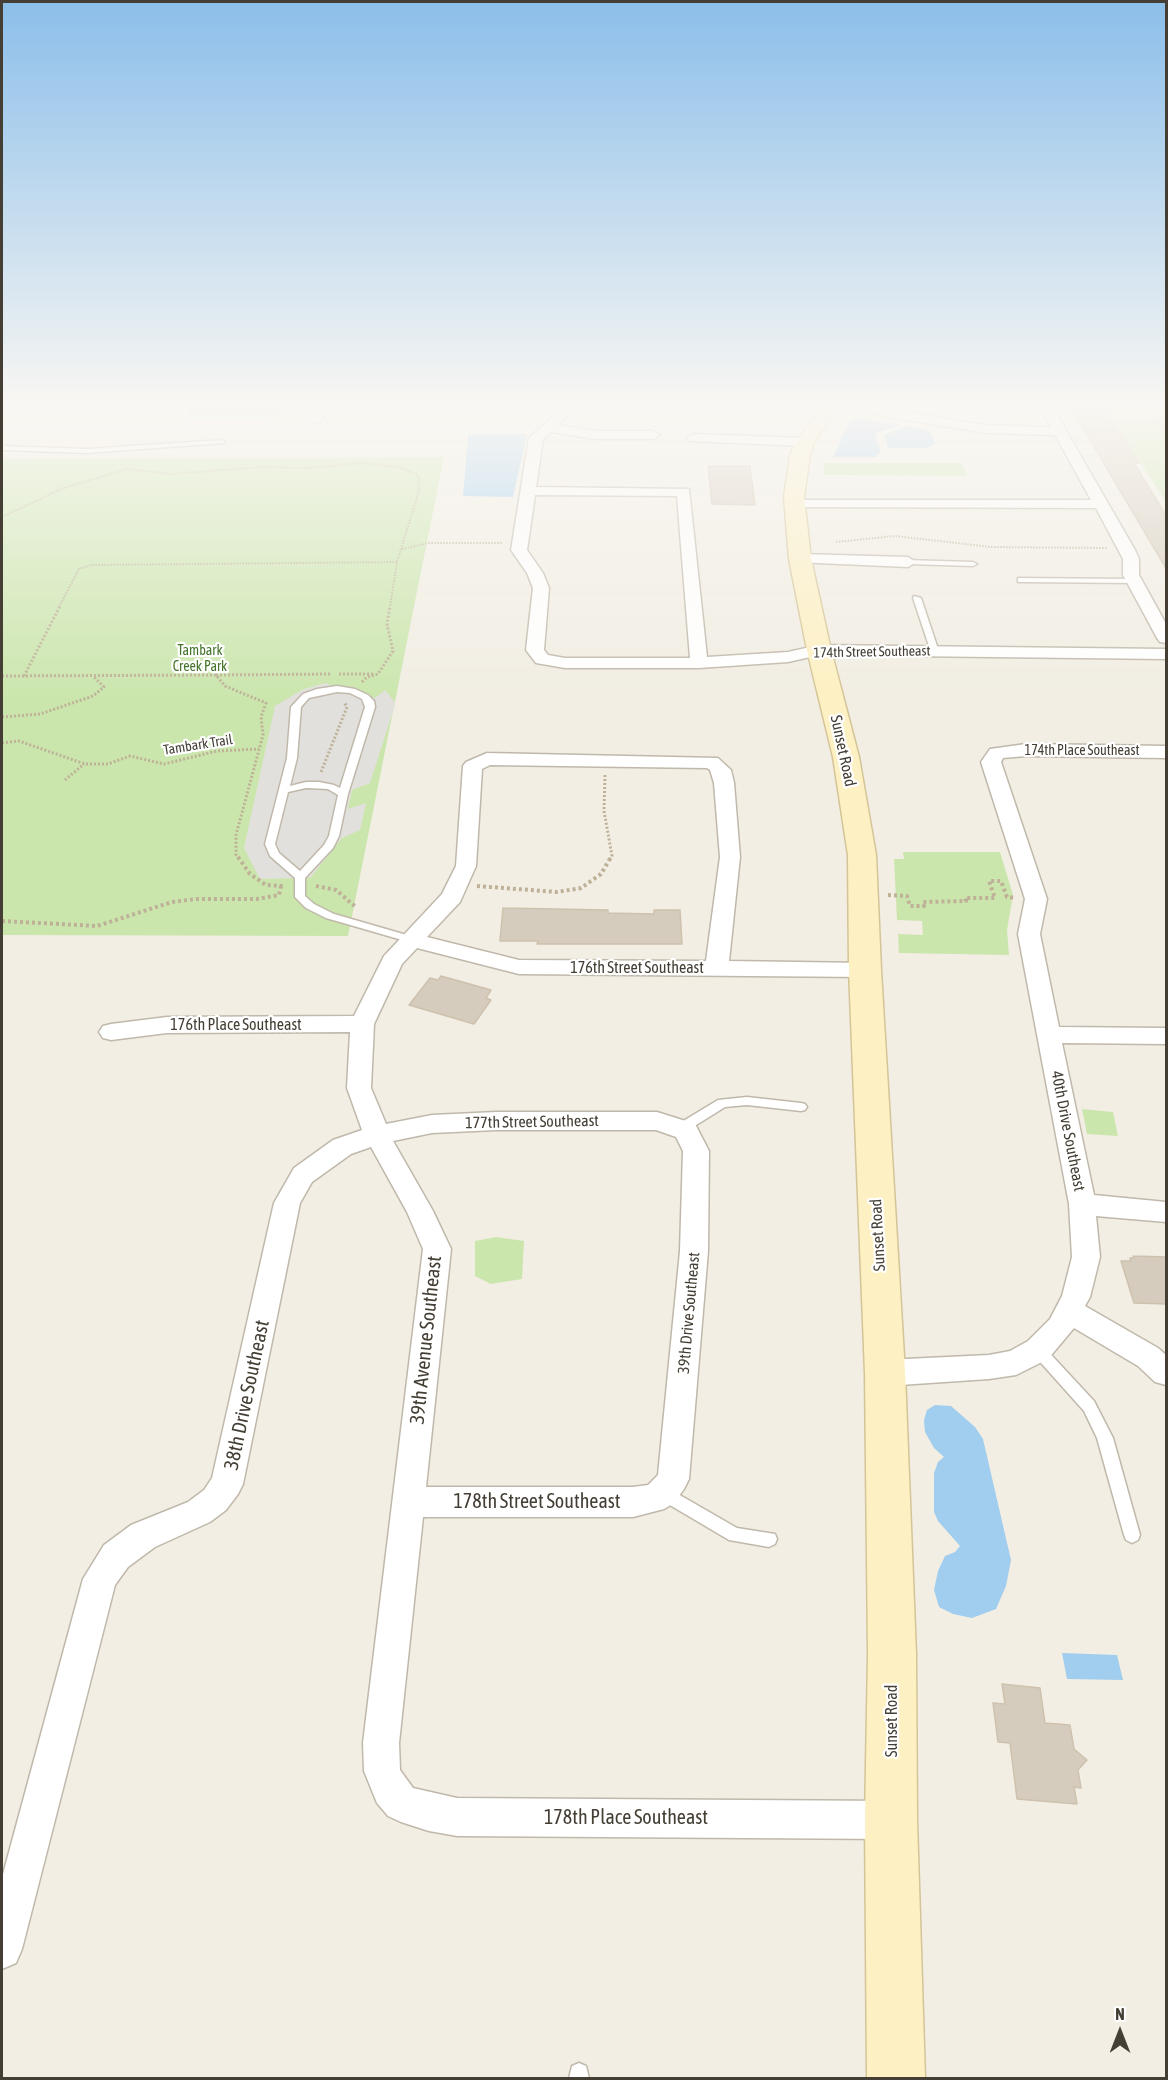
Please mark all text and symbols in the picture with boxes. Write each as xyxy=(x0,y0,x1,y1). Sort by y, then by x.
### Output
park label: Tambark Creek Park xyxy=(173,643,227,676)
street label: 174th Street Southeast xyxy=(813,643,931,661)
street label: Sunset Road xyxy=(826,714,860,788)
street label: Tambark Trail xyxy=(162,731,234,759)
street label: 174th Place Southeast xyxy=(1025,743,1139,759)
street label: 176th Street Southeast xyxy=(570,958,704,978)
street label: 176th Place Southeast xyxy=(170,1015,302,1035)
street label: 40th Drive Southeast xyxy=(1047,1069,1089,1193)
street label: 177th Street Southeast xyxy=(465,1111,599,1133)
street label: Sunset Road xyxy=(867,1198,889,1272)
street label: 39th Drive Southeast xyxy=(674,1251,704,1375)
street label: 39th Avenue Southeast xyxy=(405,1255,447,1425)
street label: 38th Drive Southeast xyxy=(219,1318,275,1472)
street label: 178th Street Southeast xyxy=(453,1490,621,1514)
street label: Sunset Road xyxy=(882,1685,902,1757)
street label: 178th Place Southeast xyxy=(544,1806,708,1830)
north arrow xyxy=(1090,2002,1150,2062)
text: N xyxy=(1115,2005,1125,2023)

